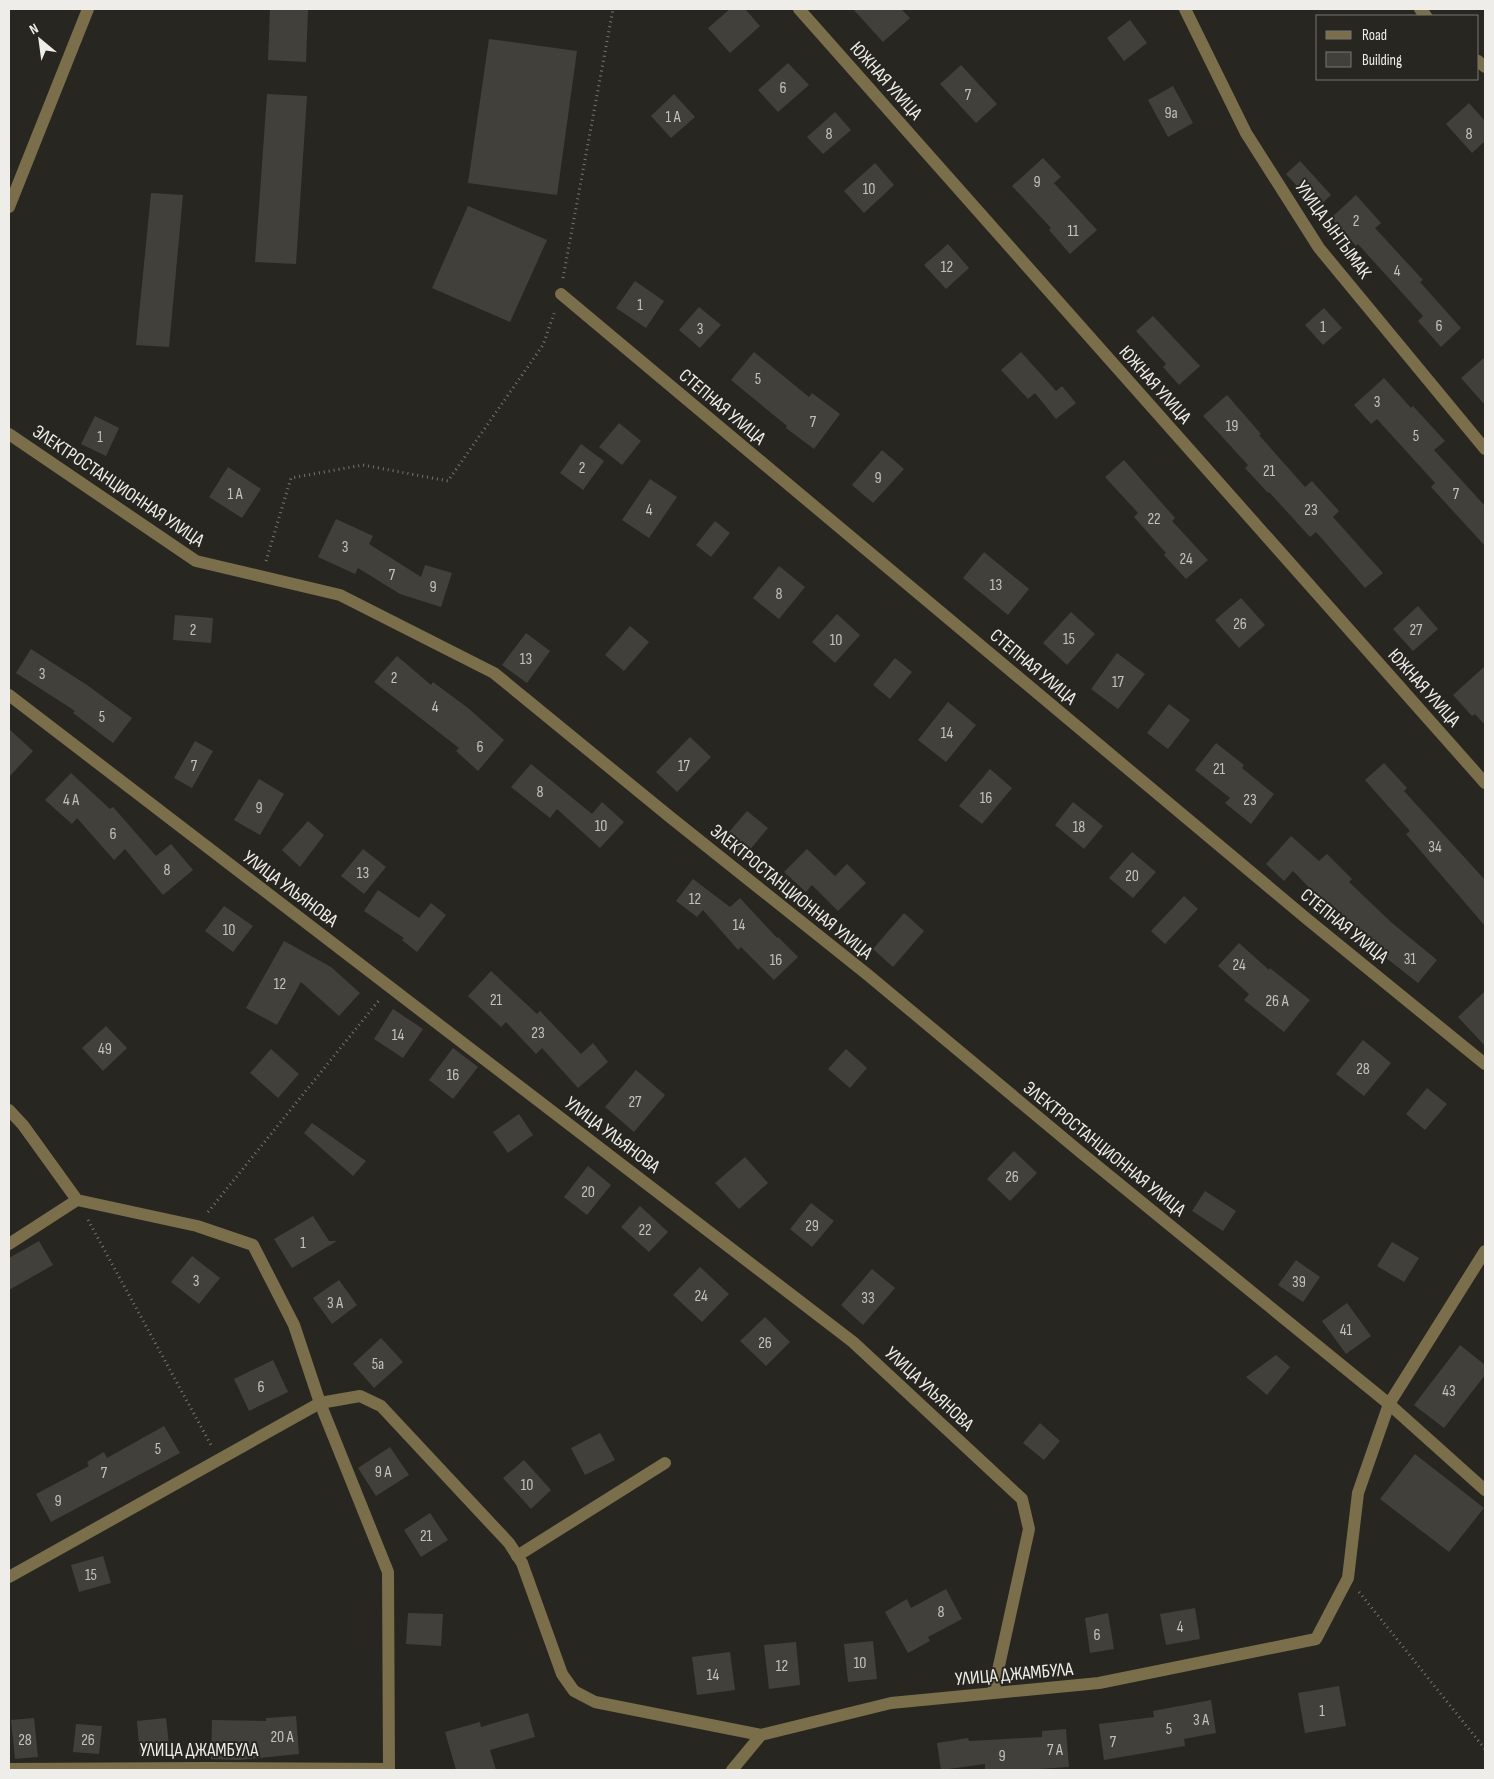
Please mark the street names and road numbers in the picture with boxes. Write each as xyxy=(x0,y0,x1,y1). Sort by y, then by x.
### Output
street label: ЮЖНАЯ УЛИЦА xyxy=(845,37,927,125)
street label: УЛИЦА ЫНТЫМАК xyxy=(1290,176,1376,284)
street label: ЮЖНАЯ УЛИЦА xyxy=(1114,341,1196,429)
street label: СТЕПНАЯ УЛИЦА xyxy=(674,364,771,451)
street label: ЭЛЕКТРОСТАНЦИОННАЯ УЛИЦА xyxy=(28,420,209,553)
street label: СТЕПНАЯ УЛИЦА xyxy=(985,624,1082,711)
street label: ЮЖНАЯ УЛИЦА xyxy=(1383,644,1465,732)
street label: ЭЛЕКТРОСТАНЦИОННАЯ УЛИЦА xyxy=(705,820,878,965)
street label: УЛИЦА УЛЬЯНОВА xyxy=(238,846,343,933)
street label: СТЕПНАЯ УЛИЦА xyxy=(1295,884,1393,969)
street label: ЭЛЕКТРОСТАНЦИОННАЯ УЛИЦА xyxy=(1018,1077,1191,1222)
street label: УЛИЦА УЛЬЯНОВА xyxy=(560,1092,665,1179)
street label: УЛИЦА УЛЬЯНОВА xyxy=(880,1342,979,1437)
street label: УЛИЦА ДЖАМБУЛА xyxy=(954,1658,1075,1691)
street label: УЛИЦА ДЖАМБУЛА xyxy=(140,1739,259,1762)

